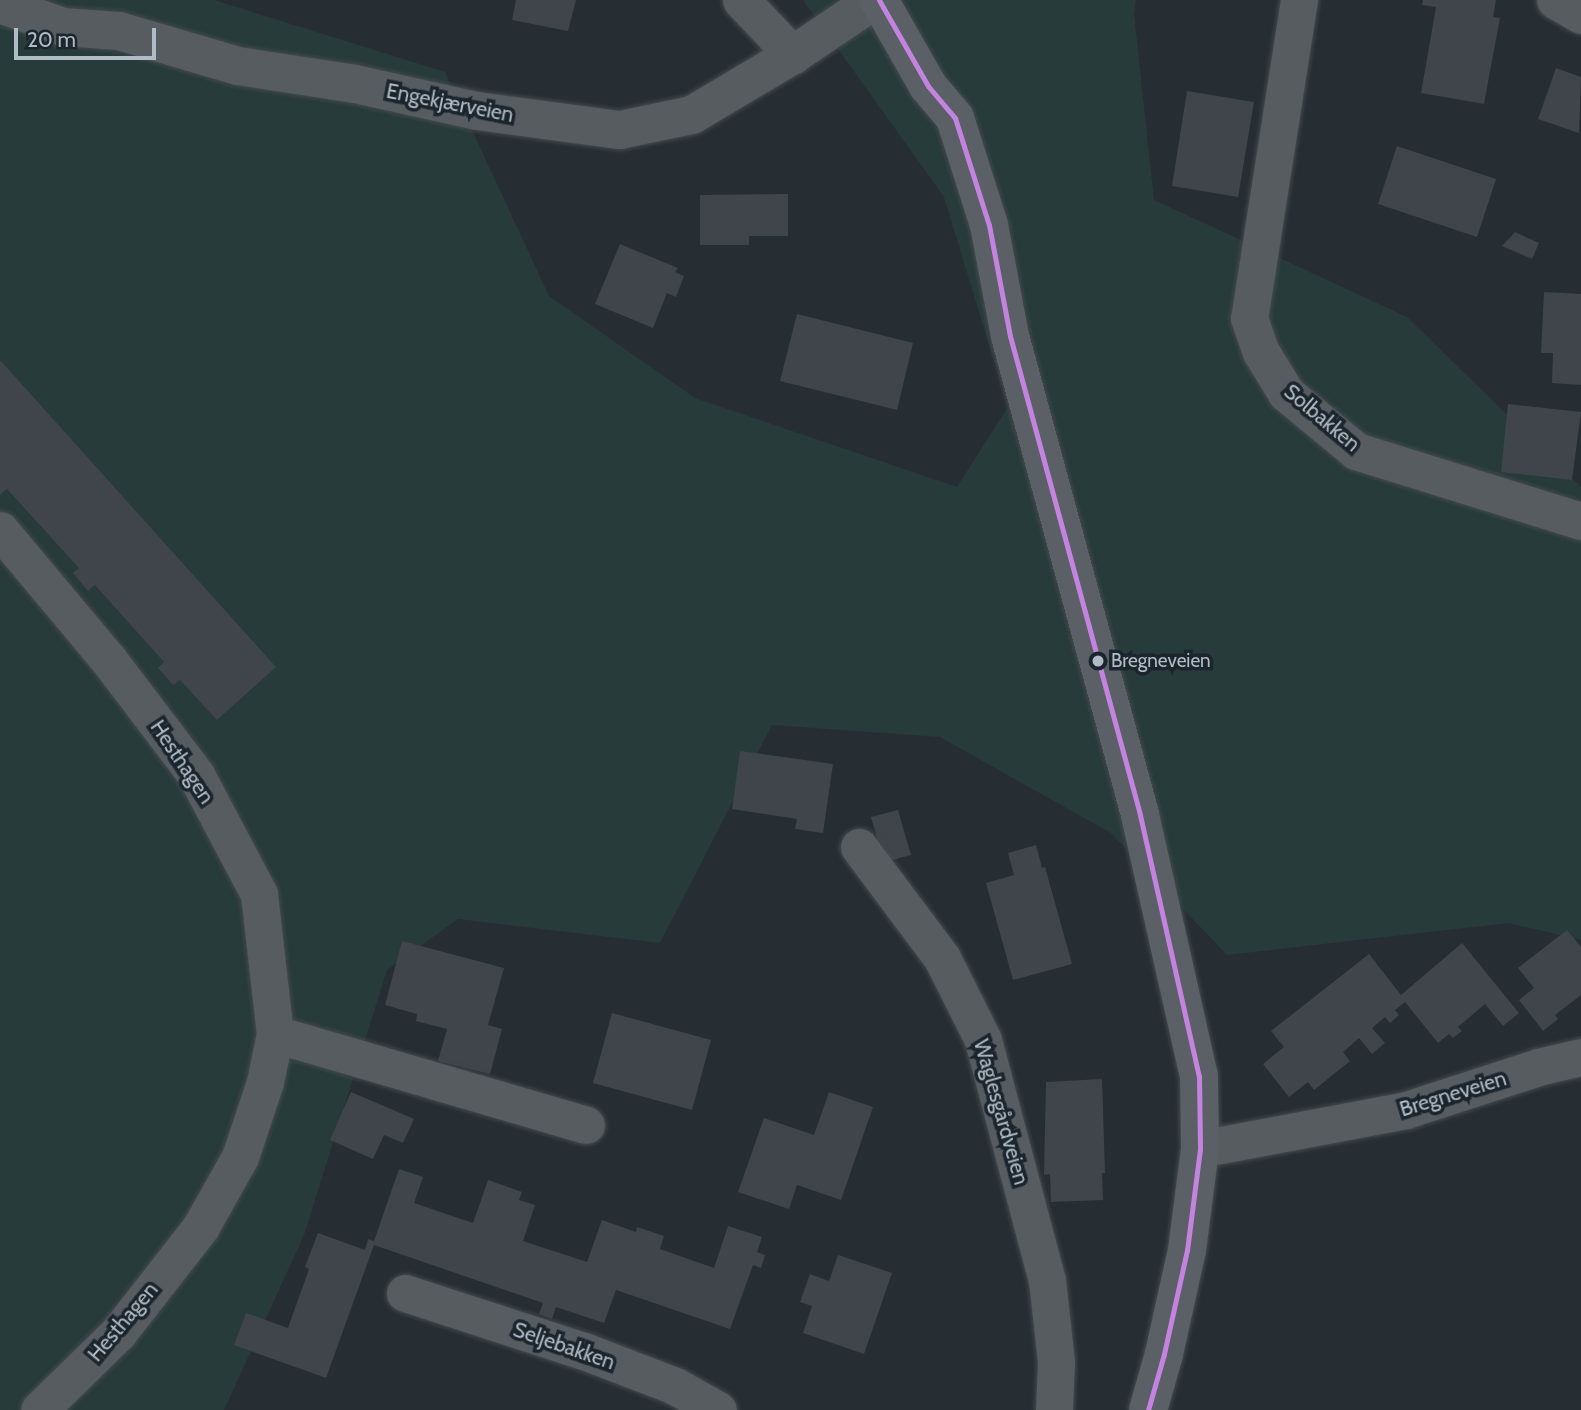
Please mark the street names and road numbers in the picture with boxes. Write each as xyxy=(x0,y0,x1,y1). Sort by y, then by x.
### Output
street label: Engekjærveien xyxy=(384,78,516,128)
street label: Solbakken xyxy=(1279,379,1365,457)
street label: Hesthagen xyxy=(145,715,219,809)
street label: Waglesgårdveien xyxy=(968,1036,1034,1188)
street label: Bregneveien xyxy=(1397,1066,1509,1122)
street label: Hesthagen xyxy=(83,1277,163,1367)
street label: Seljebakken xyxy=(510,1317,618,1375)

